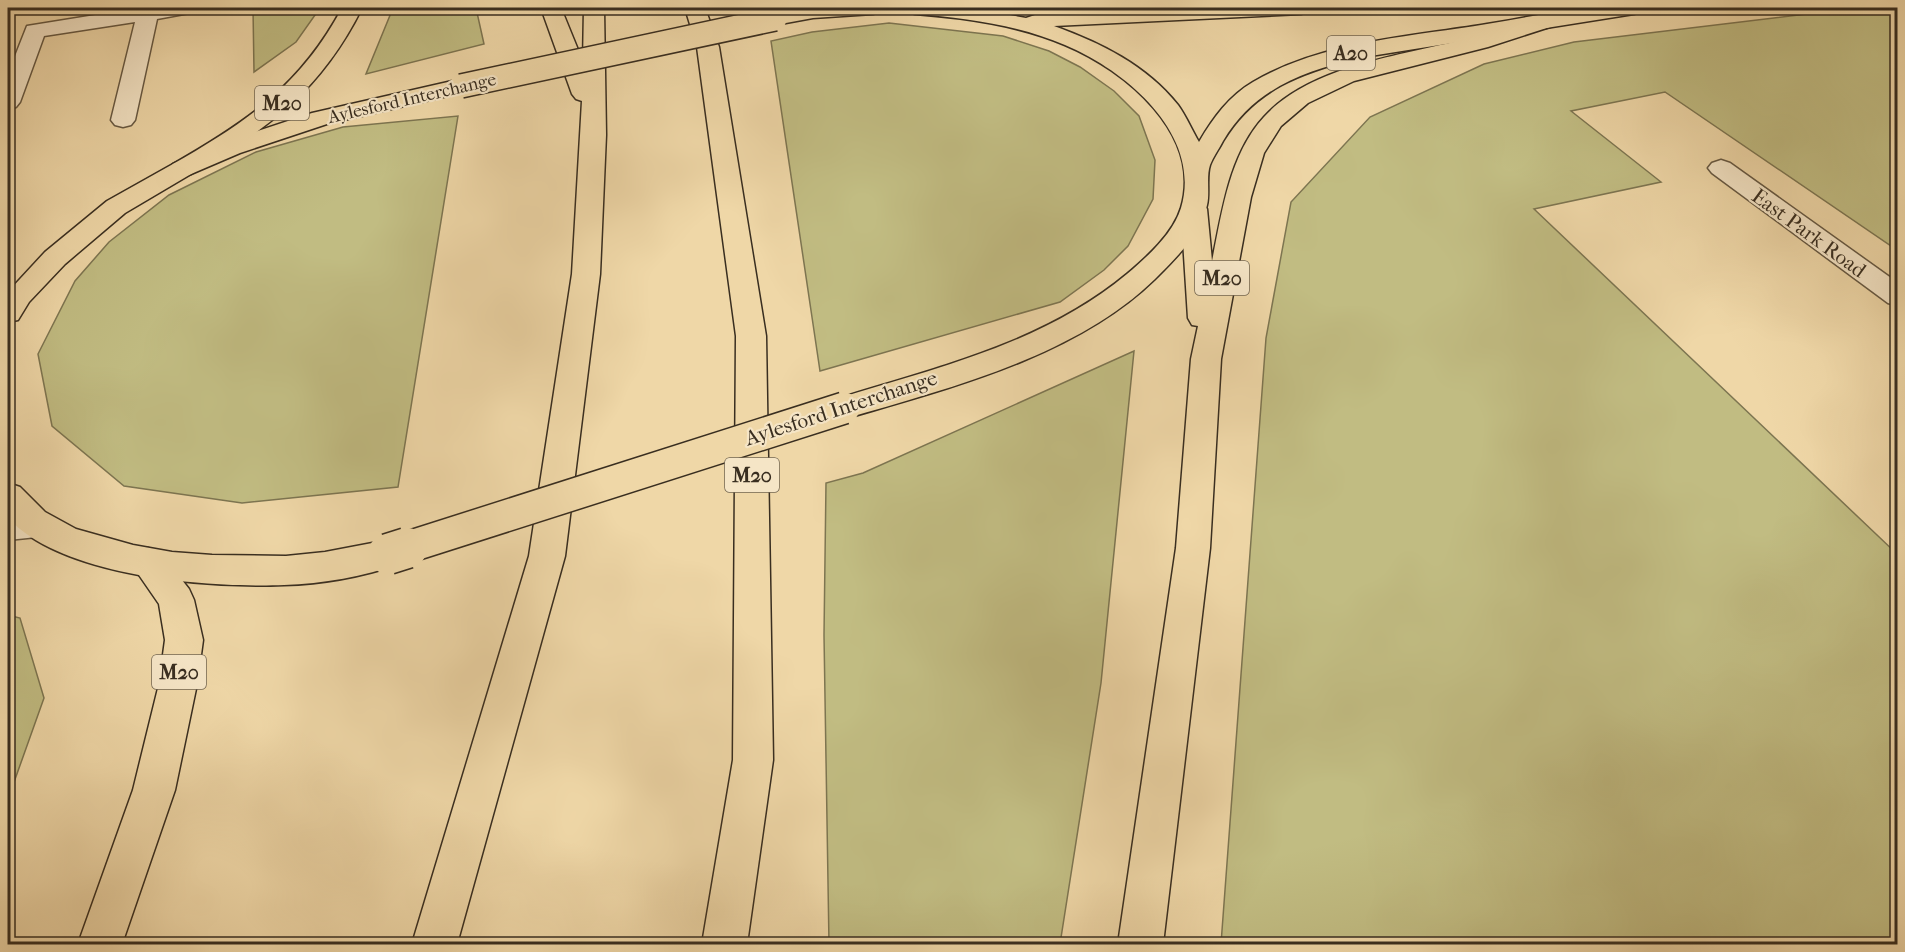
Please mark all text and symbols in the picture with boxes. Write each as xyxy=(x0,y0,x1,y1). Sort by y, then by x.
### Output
road number: A20 xyxy=(1327,36,1375,70)
street label: Aylesford Interchange xyxy=(325,69,498,128)
road number: M20 xyxy=(255,86,309,120)
street label: East Park Road xyxy=(1747,184,1871,283)
road number: M20 xyxy=(1195,261,1249,295)
street label: Aylesford Interchange xyxy=(741,366,940,451)
road number: M20 xyxy=(725,458,779,492)
road number: M20 xyxy=(152,655,206,689)

